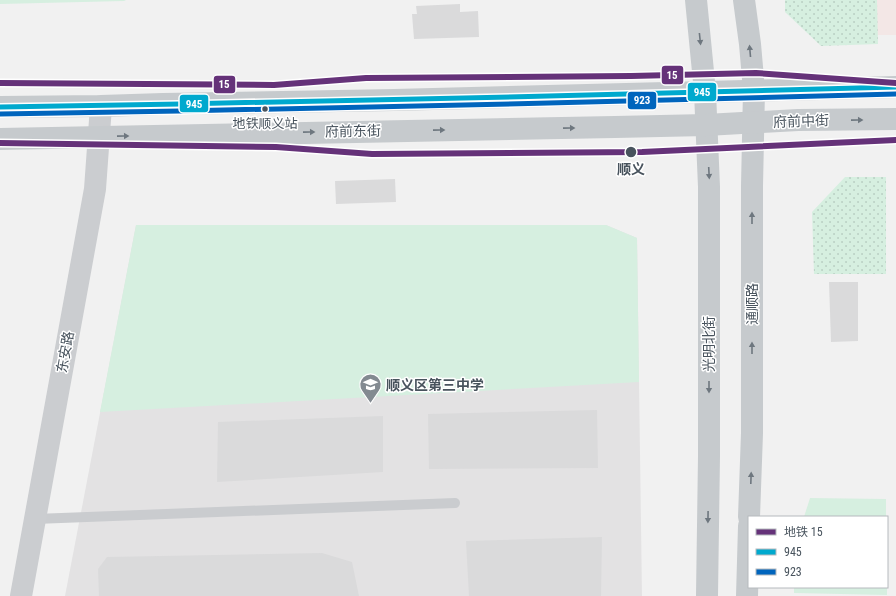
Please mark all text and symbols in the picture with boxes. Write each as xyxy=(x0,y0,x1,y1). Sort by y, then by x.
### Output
one-way arrow xyxy=(697,33,703,45)
one-way arrow xyxy=(747,45,754,57)
line badge: 15 xyxy=(661,65,684,85)
text: 15 xyxy=(666,69,678,82)
line badge: 15 xyxy=(213,75,236,94)
text: 15 xyxy=(218,78,230,91)
line badge: 945 xyxy=(687,82,717,102)
text: 945 xyxy=(694,86,711,99)
line badge: 923 xyxy=(627,91,657,110)
line badge: 945 xyxy=(179,94,209,113)
text: 923 xyxy=(634,94,651,107)
text: 945 xyxy=(186,98,203,111)
marker: 地铁顺义站 xyxy=(260,104,270,114)
street label: 府前中街 xyxy=(773,112,829,130)
place label: 地铁顺义站 xyxy=(232,116,298,131)
one-way arrow xyxy=(851,117,864,123)
street label: 府前东街 xyxy=(325,123,381,139)
one-way arrow xyxy=(563,125,576,131)
one-way arrow xyxy=(433,127,446,133)
one-way arrow xyxy=(303,129,316,135)
one-way arrow xyxy=(117,133,129,140)
marker: 顺义 xyxy=(624,145,638,159)
place label: 顺义 xyxy=(617,161,645,177)
one-way arrow xyxy=(705,167,712,179)
one-way arrow xyxy=(749,211,755,224)
street label: 通顺路 xyxy=(744,283,760,325)
street label: 光明北街 xyxy=(701,316,717,372)
street label: 东安路 xyxy=(53,330,77,374)
one-way arrow xyxy=(749,341,755,354)
school or university icon: 顺义区第三中学 xyxy=(357,372,383,405)
place label: 顺义区第三中学 xyxy=(386,377,484,393)
one-way arrow xyxy=(706,381,712,394)
one-way arrow xyxy=(747,472,754,484)
one-way arrow xyxy=(705,511,711,524)
legend xyxy=(748,516,888,588)
text: 地铁 15 xyxy=(784,525,823,539)
text: 945 xyxy=(784,545,802,559)
text: 923 xyxy=(784,565,802,579)

